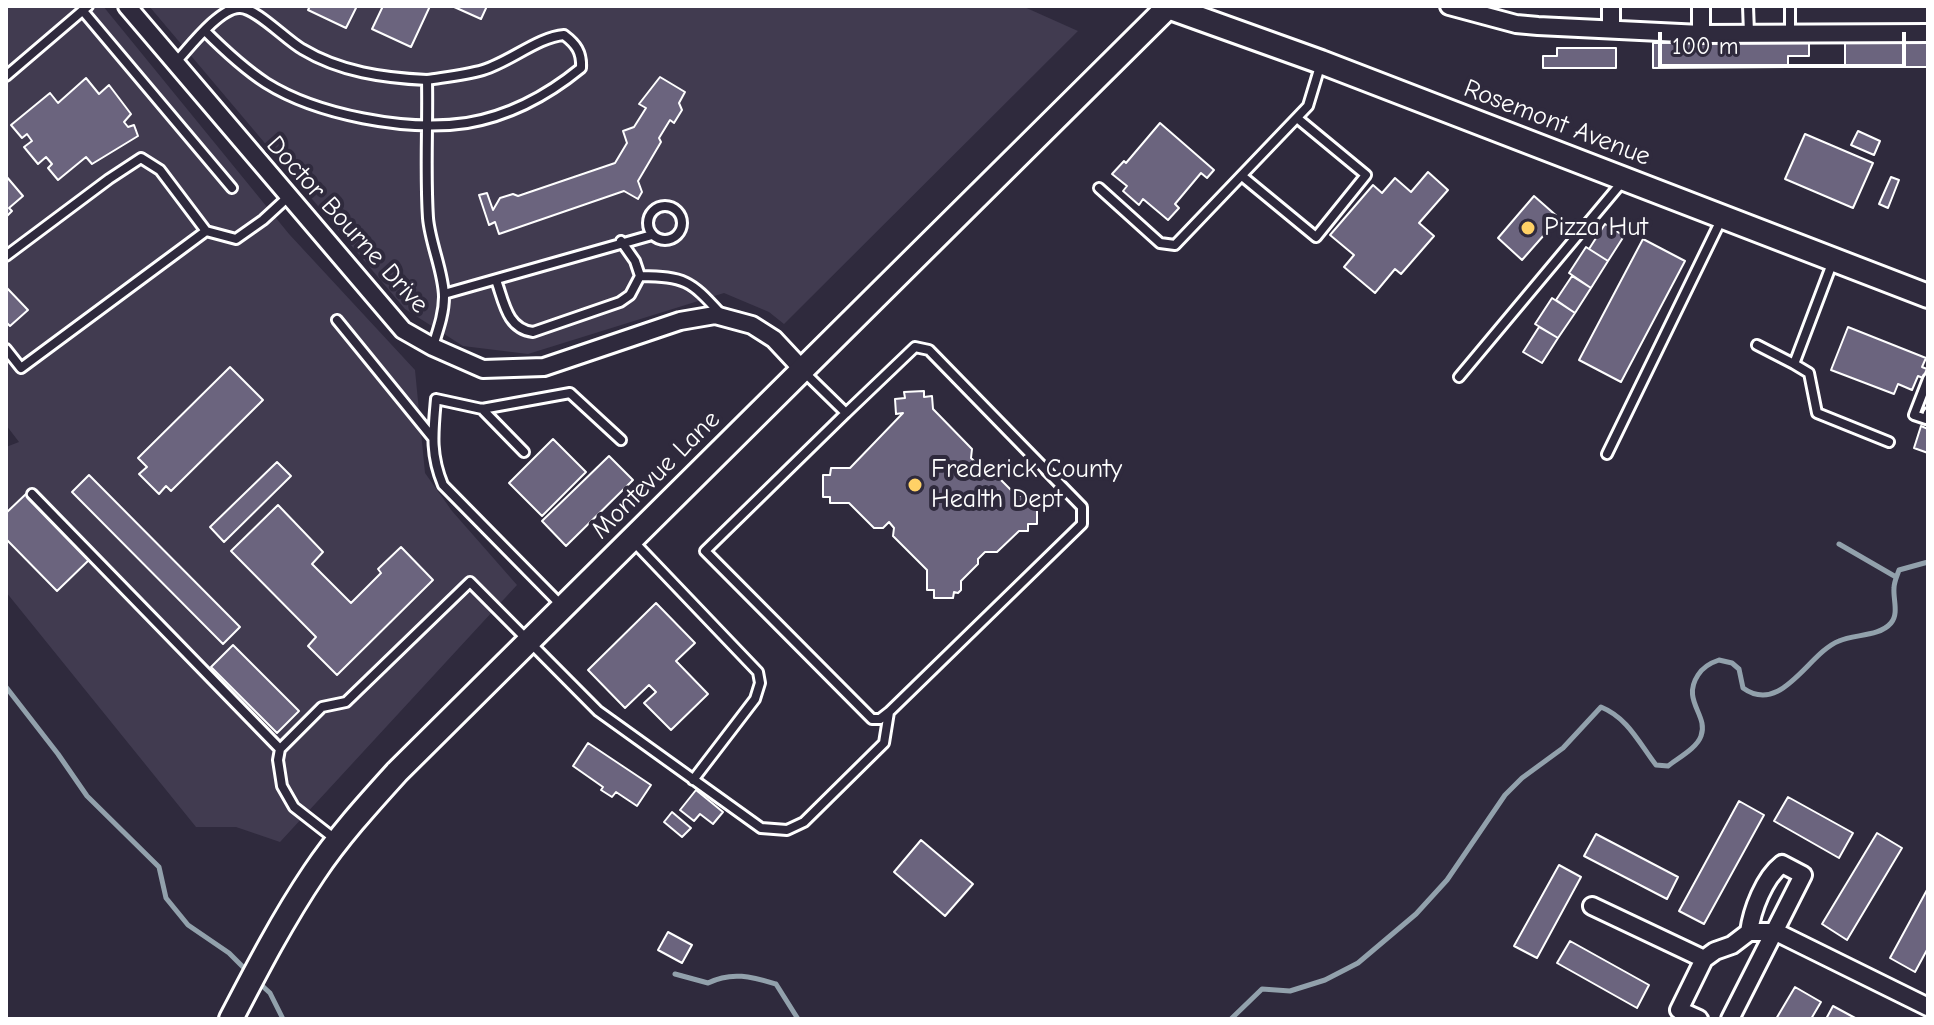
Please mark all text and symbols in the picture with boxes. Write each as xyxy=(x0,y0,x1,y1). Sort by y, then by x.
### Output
scale bar xyxy=(1662,16,1910,66)
text: 100 m xyxy=(1672,32,1739,60)
street label: Rosemont Avenue xyxy=(1459,73,1655,173)
street label: Doctor Bourne Drive xyxy=(259,130,435,320)
place label: Pizza Hut xyxy=(1544,212,1648,244)
marker: Pizza Hut xyxy=(1519,219,1537,237)
street label: Montevue Lane xyxy=(585,404,727,546)
place label: Frederick County Health Dept xyxy=(931,454,1122,516)
marker: Frederick County Health Dept xyxy=(906,476,924,494)

